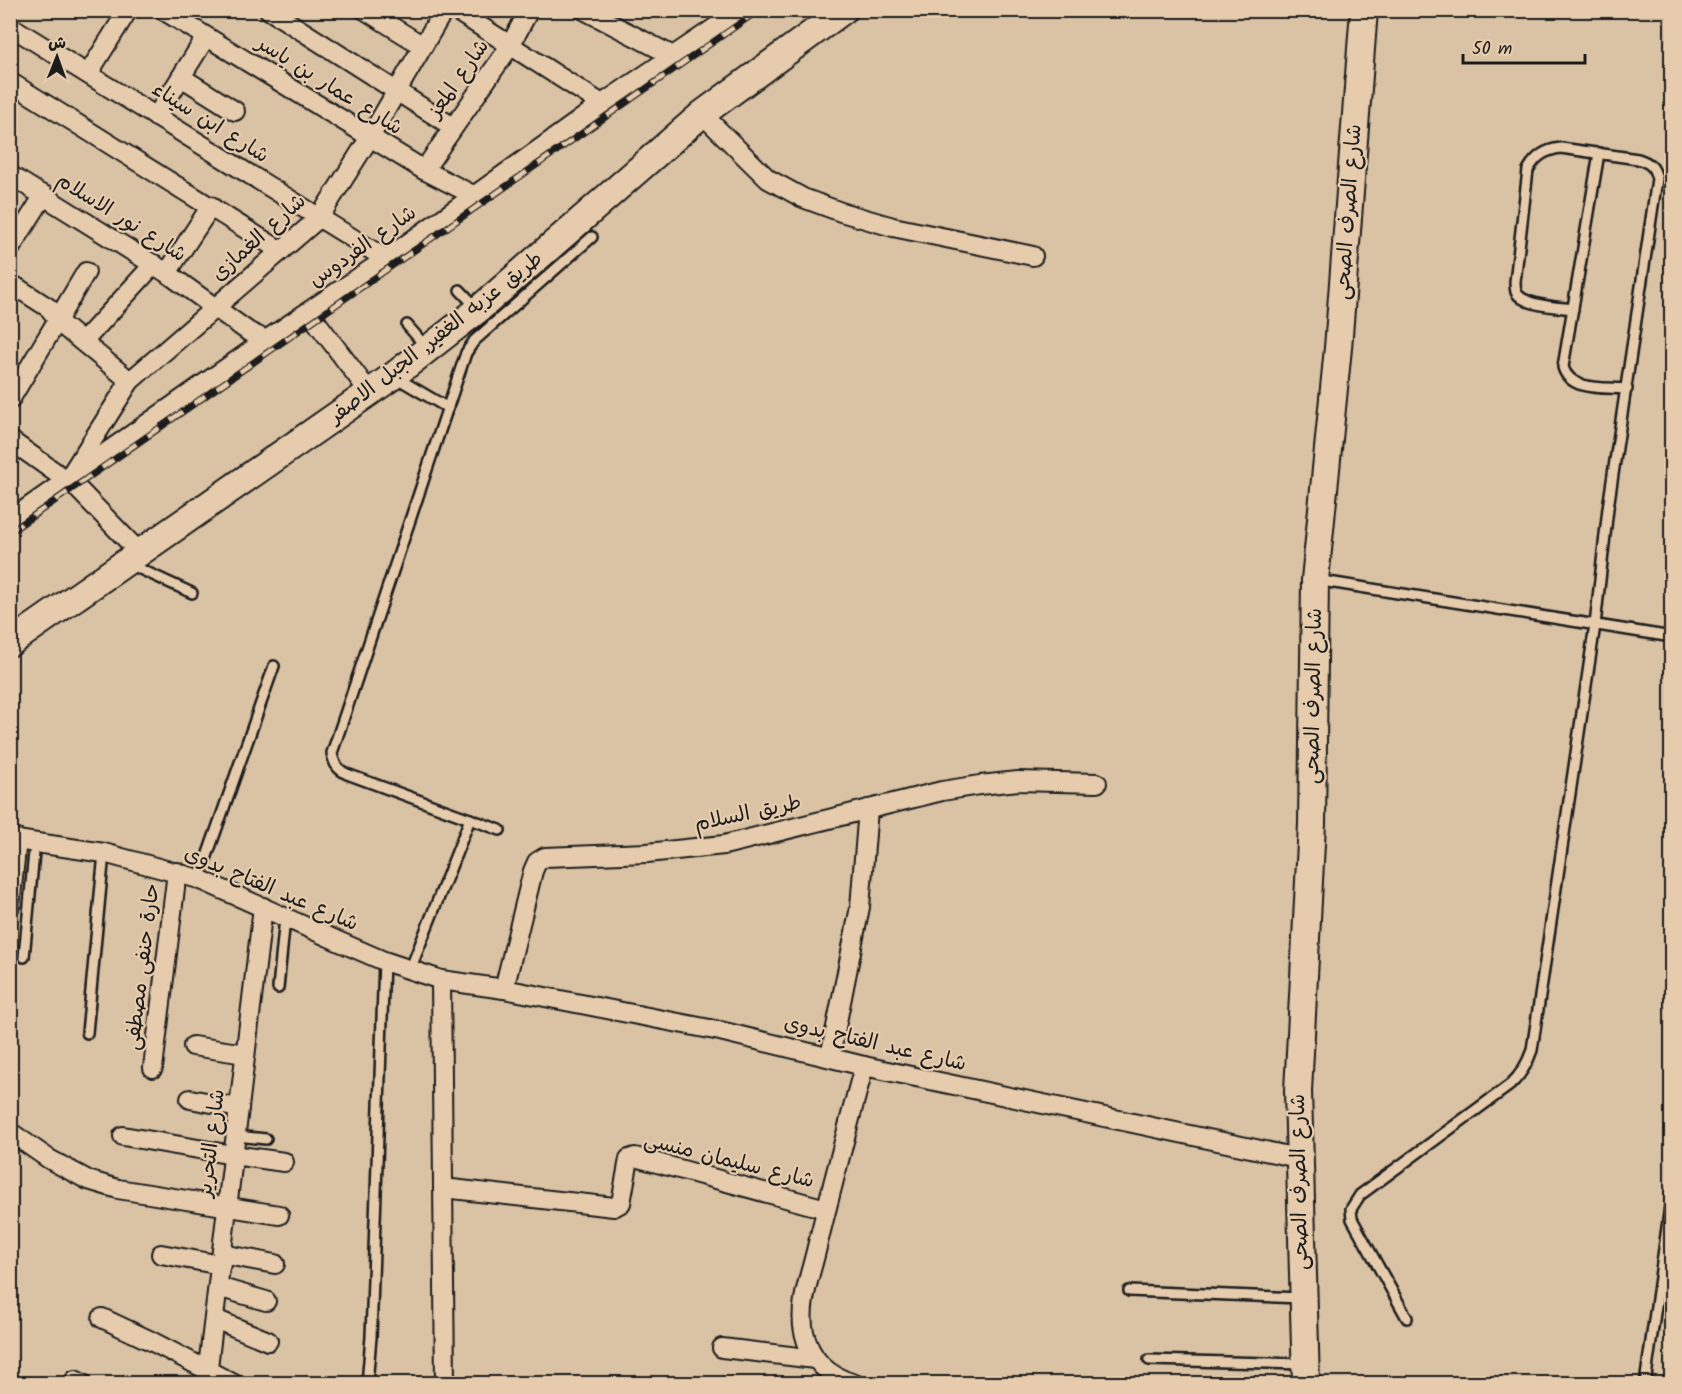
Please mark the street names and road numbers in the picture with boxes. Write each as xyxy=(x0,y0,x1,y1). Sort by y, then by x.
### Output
street label: شارع عمار بن ياسر xyxy=(247,27,409,144)
street label: شارع المعز xyxy=(418,32,498,127)
street label: شارع ابن سيناء xyxy=(145,74,275,172)
street label: شارع الصرف الصحى xyxy=(1326,123,1372,301)
street label: شارع نور الاسلام xyxy=(49,165,193,271)
street label: شارع الغمازى xyxy=(204,186,314,290)
street label: شارع الفردوس xyxy=(302,197,424,297)
street label: طريق عزبه الغفير, الجبل الاصفر xyxy=(320,243,550,434)
street label: شارع الصرف الصحى xyxy=(1296,608,1332,784)
street label: طريق السلام xyxy=(691,787,805,841)
street label: شارع عبد الفتاح بدوى xyxy=(179,837,363,941)
street label: حارة حنفى مصطفى xyxy=(116,882,170,1052)
street label: شارع عبد الفتاح بدوى xyxy=(780,1007,970,1081)
street label: شارع التحرير xyxy=(189,1087,235,1201)
street label: شارع الصرف الصحى xyxy=(1282,1094,1318,1270)
street label: شارع سليمان منسى xyxy=(640,1124,818,1198)

